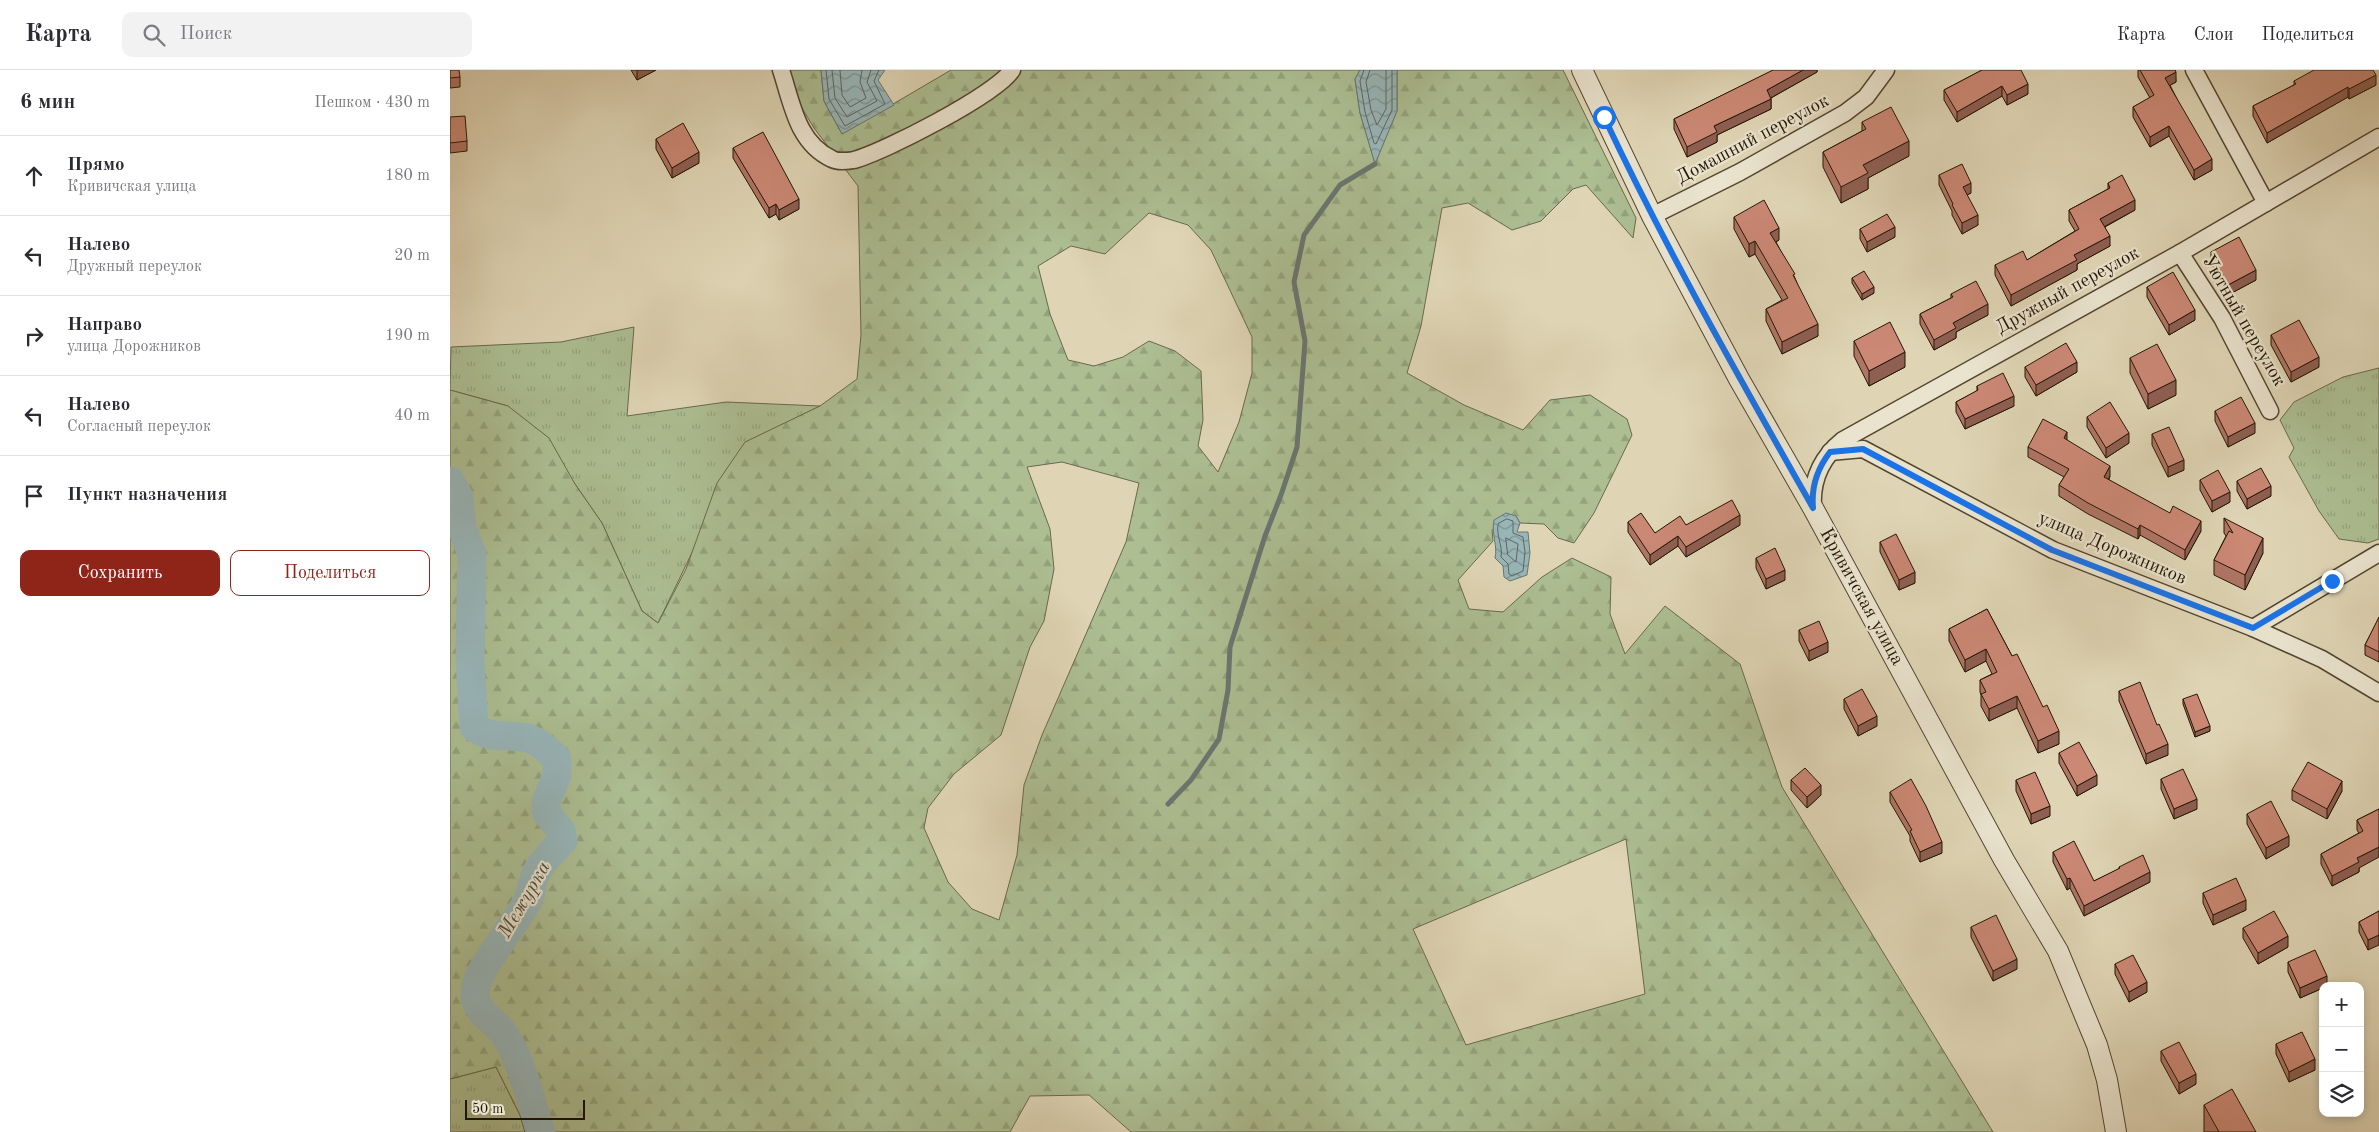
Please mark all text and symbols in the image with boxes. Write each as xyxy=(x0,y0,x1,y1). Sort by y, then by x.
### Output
search box xyxy=(122,12,472,57)
icon: search xyxy=(140,21,168,49)
text: Карта xyxy=(25,23,92,47)
text: Поиск xyxy=(180,25,232,44)
text: Карта xyxy=(2117,26,2166,44)
text: Слои xyxy=(2194,26,2233,44)
text: Поделиться xyxy=(2261,26,2354,44)
text: 6 мин xyxy=(20,92,75,113)
street label: Домашний переулок xyxy=(1674,92,1833,188)
text: Пешком · 430 m xyxy=(314,95,430,111)
route start xyxy=(1593,106,1616,129)
text: Прямо xyxy=(67,156,125,175)
icon: ahead xyxy=(20,162,48,190)
text: 180 m xyxy=(385,168,430,184)
text: Кривичская улица xyxy=(67,179,196,195)
text: Налево xyxy=(67,236,130,255)
icon: left xyxy=(20,242,48,270)
street label: Дружный переулок xyxy=(1993,244,2143,338)
text: 20 m xyxy=(394,248,430,264)
street label: Уютный переулок xyxy=(2198,252,2289,390)
text: Дружный переулок xyxy=(67,259,202,275)
text: Направо xyxy=(67,316,142,335)
icon: right xyxy=(20,322,48,350)
text: 190 m xyxy=(385,328,430,344)
text: улица Дорожников xyxy=(67,339,201,355)
text: Налево xyxy=(67,396,130,415)
icon: left xyxy=(20,402,48,430)
text: 40 m xyxy=(394,408,430,424)
text: Согласный переулок xyxy=(67,419,211,435)
icon: arrive xyxy=(20,482,48,510)
text: Пункт назначения xyxy=(67,486,227,505)
street label: улица Дорожников xyxy=(2035,509,2189,589)
street label: Кривичская улица xyxy=(1815,525,1907,669)
button: Сохранить xyxy=(20,550,220,596)
button: Поделиться xyxy=(230,550,430,596)
route end xyxy=(2321,570,2344,593)
water label: Межурка xyxy=(495,858,555,943)
map controls xyxy=(2319,982,2364,1117)
button: + xyxy=(2319,982,2364,1027)
button: − xyxy=(2319,1027,2364,1072)
button: layers xyxy=(2319,1072,2364,1117)
scale bar xyxy=(465,1097,585,1120)
text: 50 m xyxy=(472,1102,503,1116)

